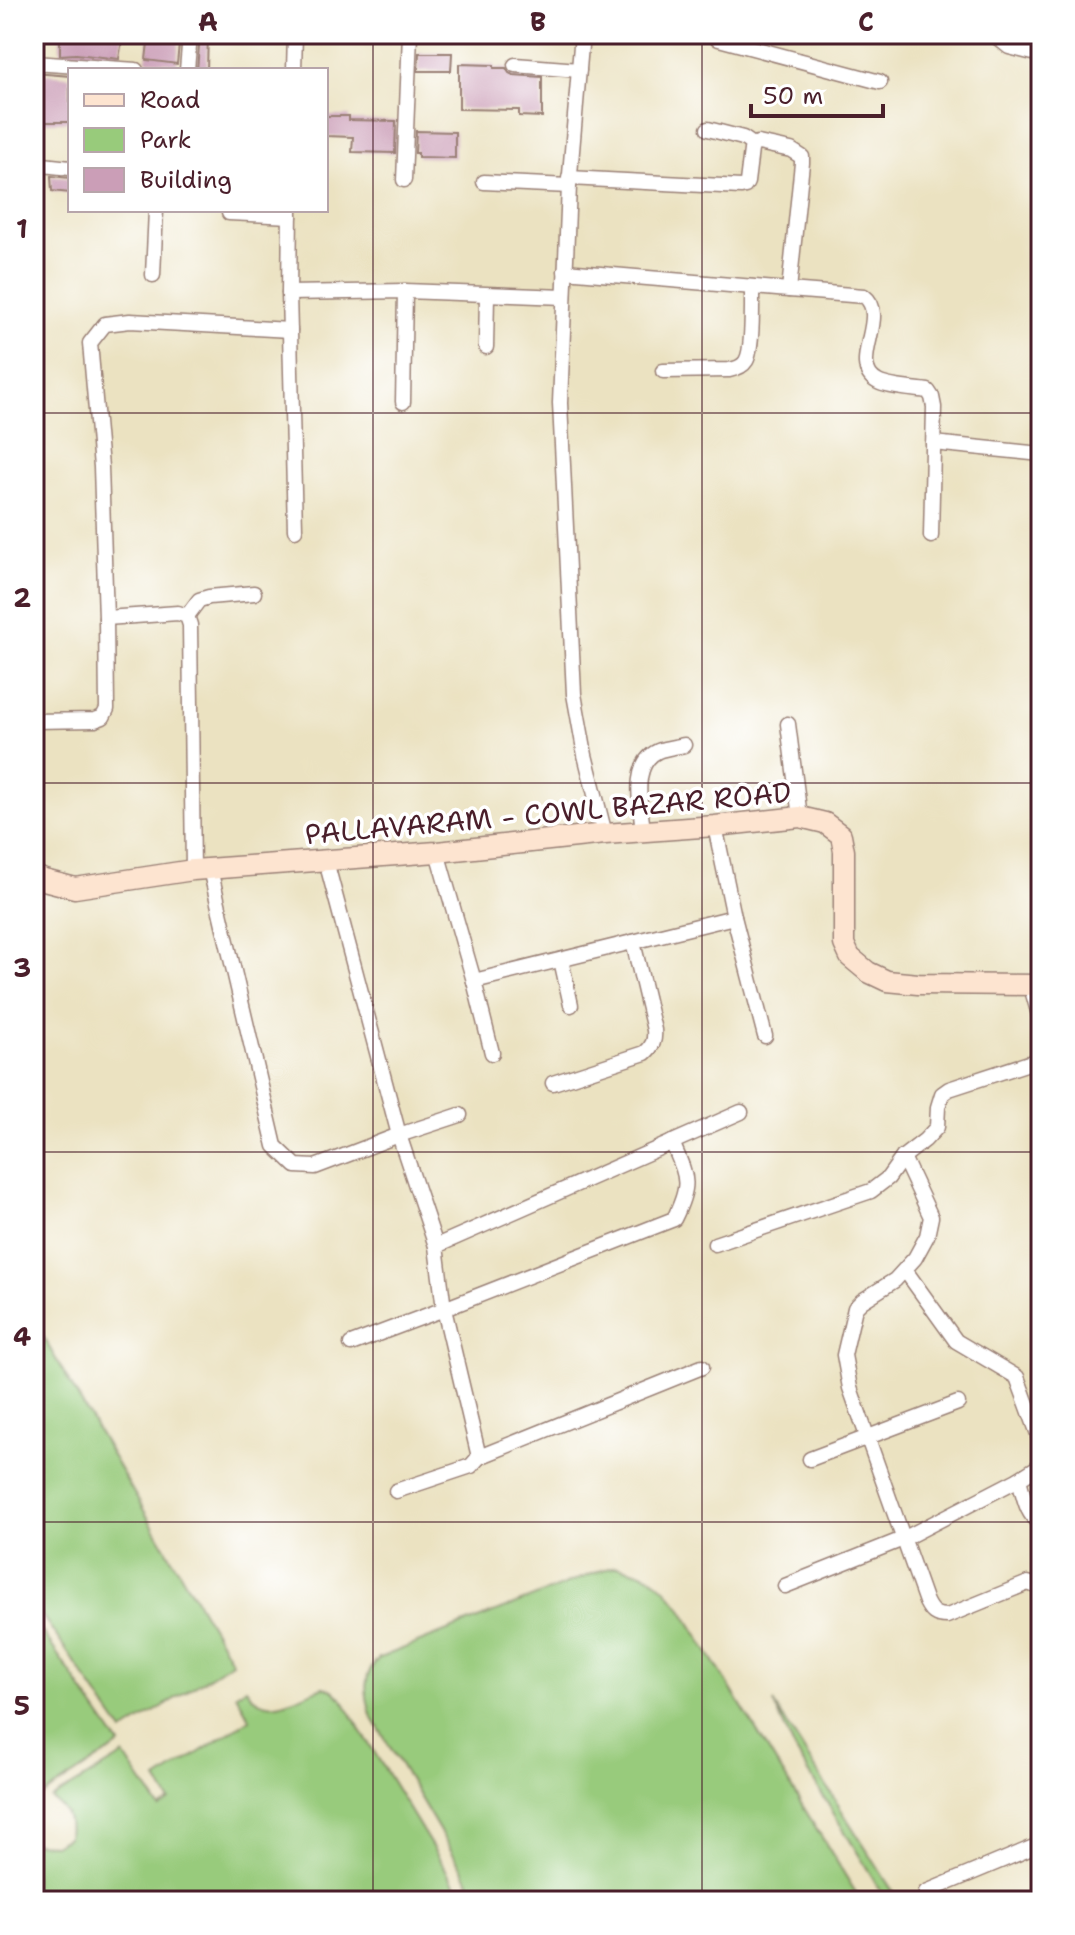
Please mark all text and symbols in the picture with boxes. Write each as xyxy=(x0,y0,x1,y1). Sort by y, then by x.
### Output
text: A xyxy=(198,4,218,39)
text: B xyxy=(530,4,546,39)
text: C xyxy=(858,4,874,39)
legend xyxy=(68,68,328,212)
scale bar xyxy=(751,68,883,118)
text: 50 m xyxy=(763,80,823,112)
text: Road xyxy=(140,84,200,116)
text: Park xyxy=(140,124,192,156)
text: Building xyxy=(140,164,232,196)
text: 1 xyxy=(16,211,28,246)
text: 2 xyxy=(13,580,31,615)
street label: PALLAVARAM - COWL BAZAR ROAD xyxy=(303,773,793,853)
text: 3 xyxy=(13,950,31,985)
text: 4 xyxy=(13,1319,31,1354)
text: 5 xyxy=(14,1688,30,1723)

